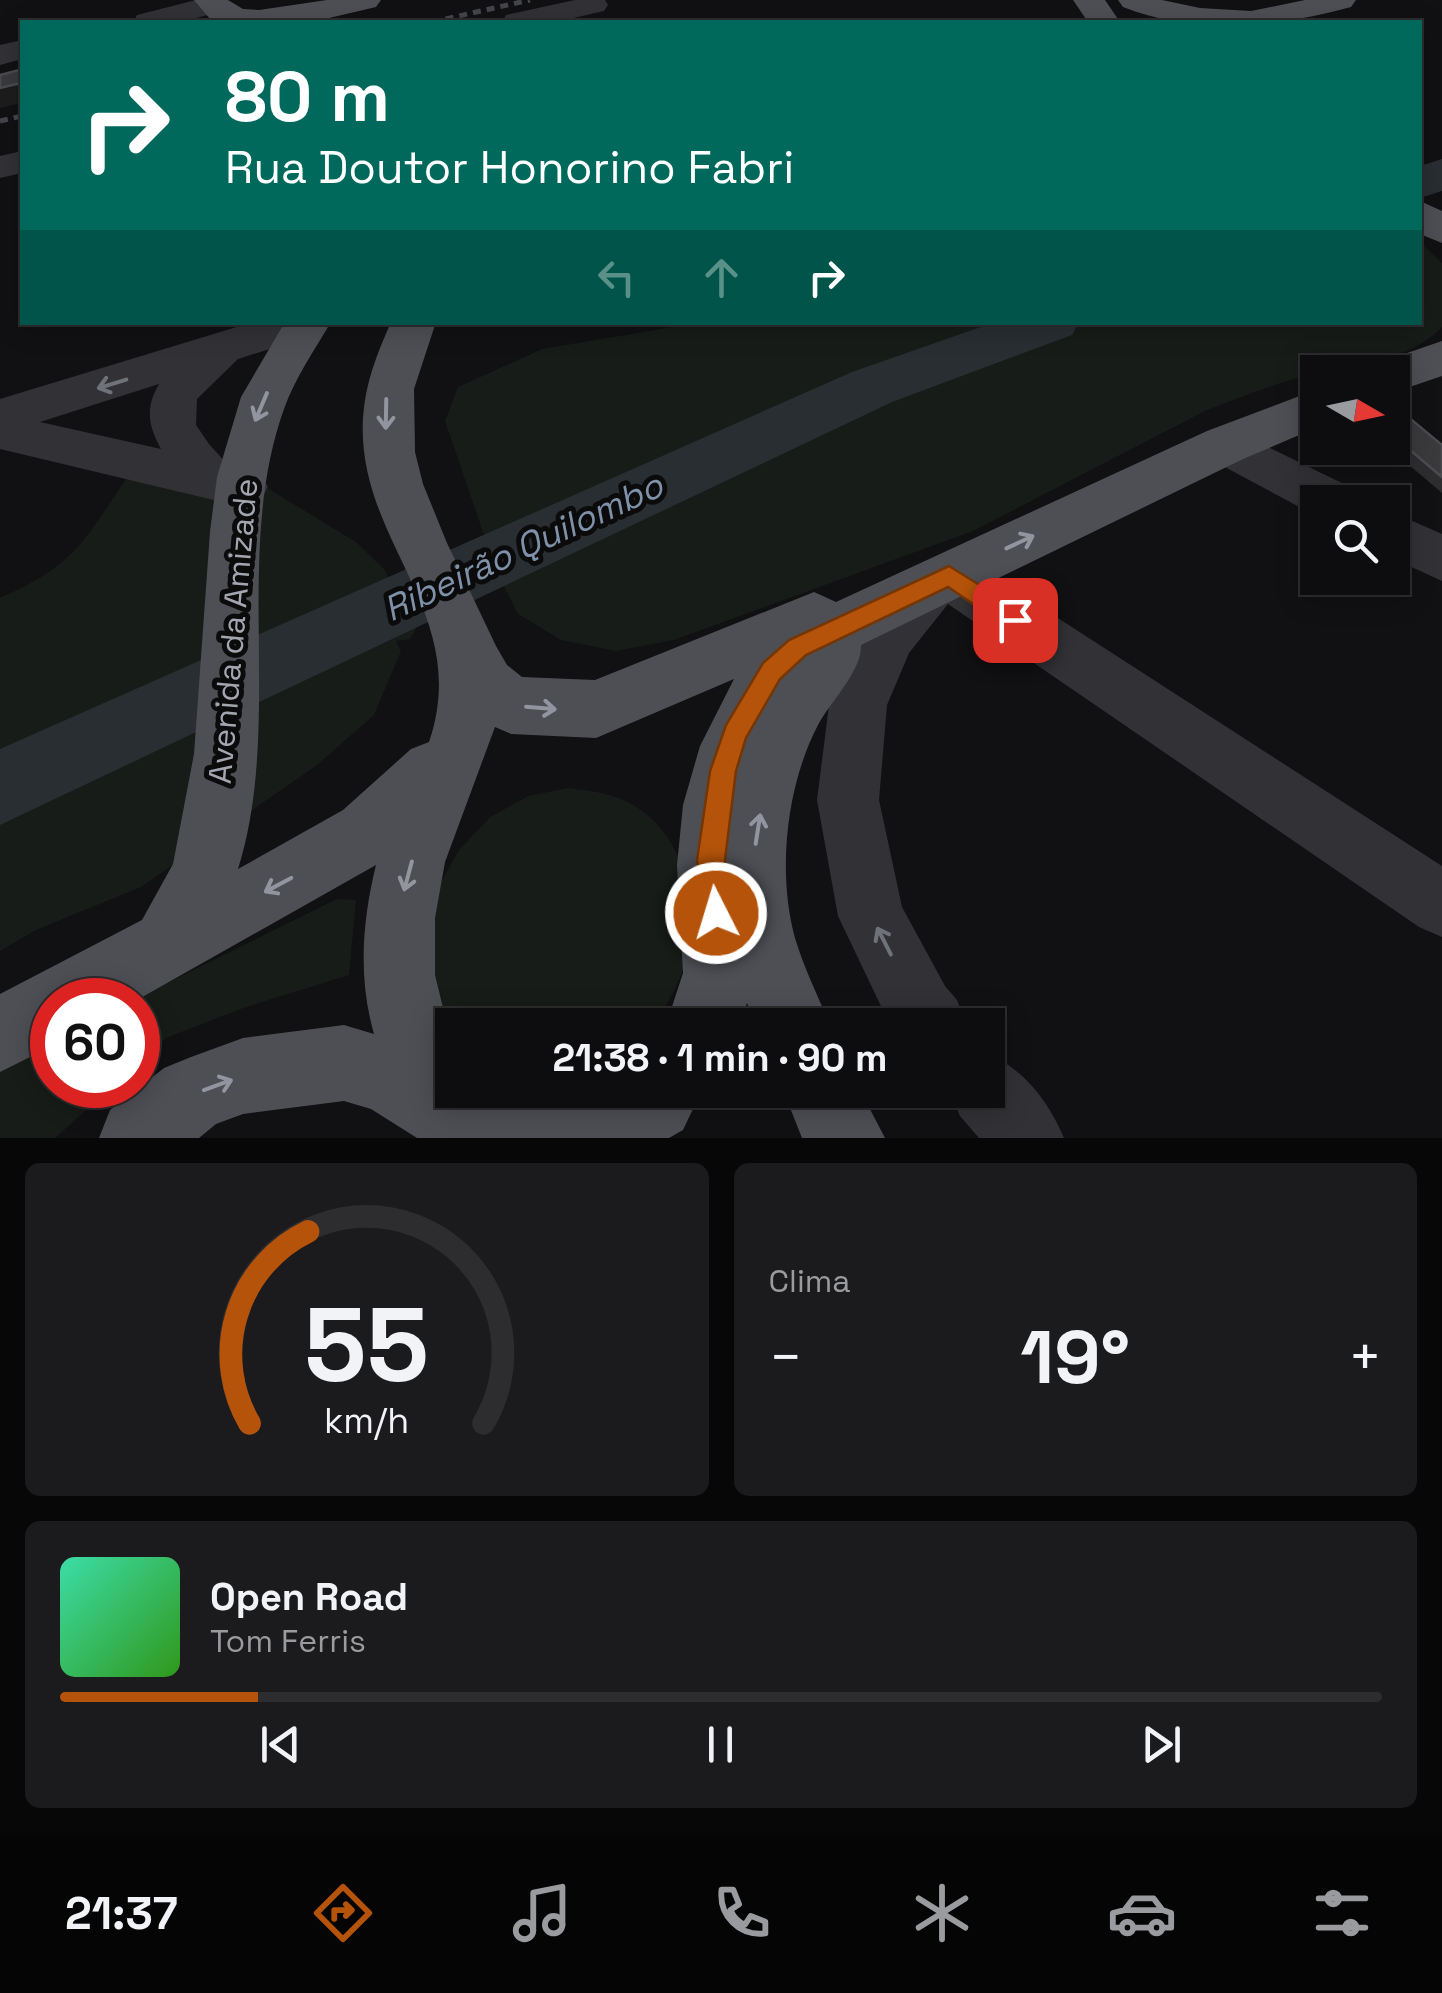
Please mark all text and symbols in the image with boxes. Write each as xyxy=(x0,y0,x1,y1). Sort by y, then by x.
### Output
text: 80 m xyxy=(225,52,390,141)
icon: right xyxy=(60,60,190,190)
text: Rua Doutor Honorino Fabri xyxy=(225,139,794,196)
icon: left xyxy=(589,250,644,305)
icon: ahead xyxy=(694,250,749,305)
icon: right xyxy=(799,250,854,305)
north arrow xyxy=(1300,355,1410,465)
map controls xyxy=(1300,355,1410,595)
one-way arrow xyxy=(97,376,128,394)
one-way arrow xyxy=(251,391,269,422)
one-way arrow xyxy=(376,398,396,430)
water label: Ribeirão Quilombo xyxy=(376,462,671,631)
street label: Avenida da Amizade xyxy=(200,477,266,785)
button: search xyxy=(1300,485,1410,595)
one-way arrow xyxy=(1004,532,1034,551)
pin xyxy=(973,578,1058,663)
icon: arrive xyxy=(988,593,1043,648)
one-way arrow xyxy=(525,698,557,717)
one-way arrow xyxy=(749,814,767,846)
one-way arrow xyxy=(398,860,417,891)
position arrow xyxy=(664,861,768,965)
one-way arrow xyxy=(264,876,294,896)
one-way arrow xyxy=(874,926,893,956)
speed limit sign: 60 xyxy=(30,978,160,1108)
text: 21:38 · 1 min · 90 m xyxy=(552,1034,888,1082)
one-way arrow xyxy=(202,1075,233,1093)
text: Clima xyxy=(769,1261,851,1301)
text: 55 xyxy=(304,1279,429,1411)
text: 19° xyxy=(1020,1309,1130,1405)
text: − xyxy=(769,1322,803,1392)
text: + xyxy=(1348,1322,1382,1392)
text: km/h xyxy=(324,1398,409,1443)
text: Open Road xyxy=(210,1573,408,1621)
text: Tom Ferris xyxy=(210,1621,366,1661)
icon: previous xyxy=(253,1717,308,1772)
icon: pause xyxy=(693,1717,748,1772)
icon: next xyxy=(1134,1717,1189,1772)
icon: directions xyxy=(308,1878,378,1948)
icon: music xyxy=(507,1878,577,1948)
icon: phone xyxy=(707,1878,777,1948)
icon: climate xyxy=(907,1878,977,1948)
icon: car xyxy=(1107,1878,1177,1948)
icon: filters xyxy=(1307,1878,1377,1948)
text: 21:37 xyxy=(65,1885,178,1942)

